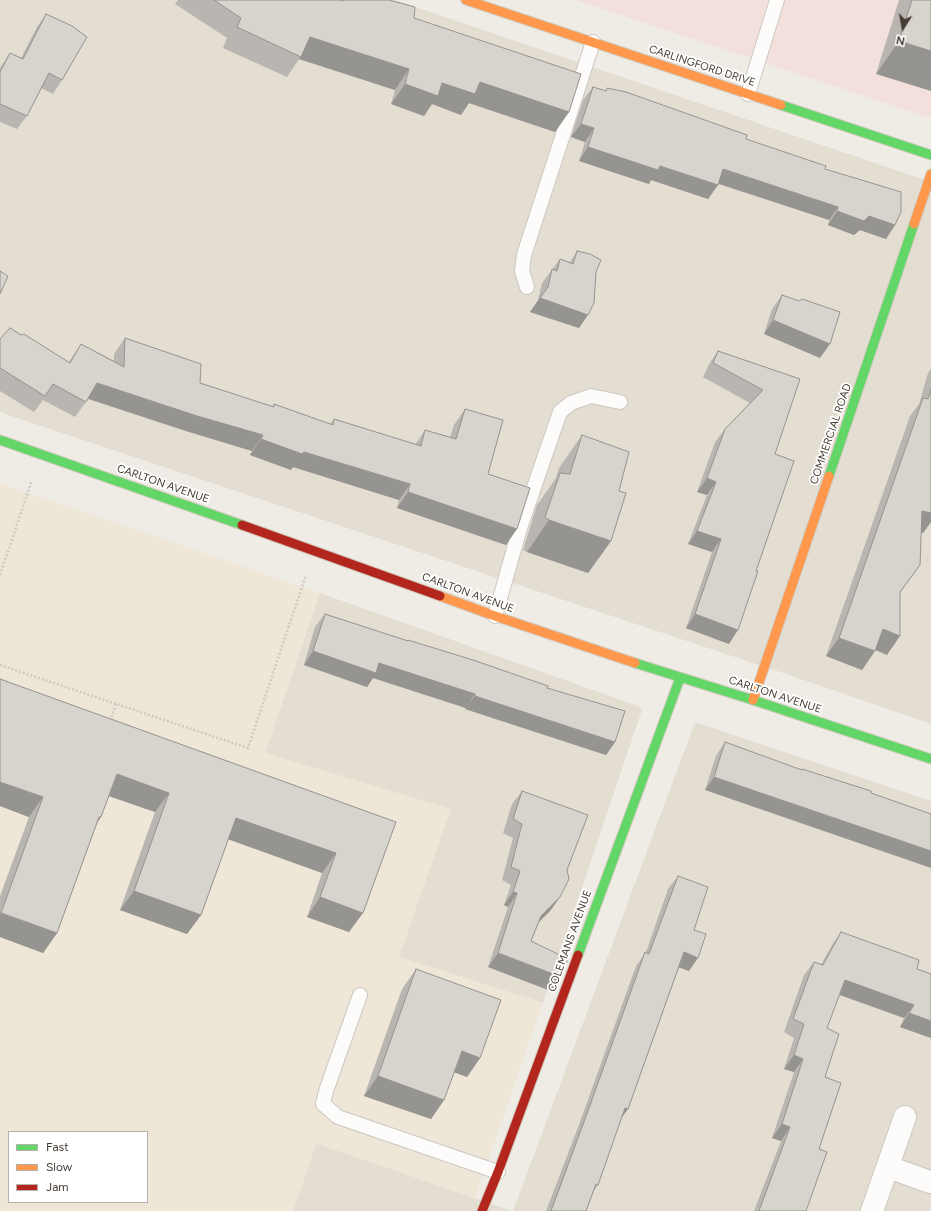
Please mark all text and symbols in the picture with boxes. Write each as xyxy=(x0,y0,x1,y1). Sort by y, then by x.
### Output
north arrow xyxy=(883,8,923,48)
text: N xyxy=(895,33,906,47)
street label: CARLINGFORD DRIVE xyxy=(647,43,757,89)
street label: COMMERCIAL ROAD xyxy=(808,382,854,486)
street label: CARLTON AVENUE xyxy=(115,462,211,506)
street label: CARLTON AVENUE xyxy=(420,570,516,616)
street label: CARLTON AVENUE xyxy=(727,674,823,716)
street label: COLEMANS AVENUE xyxy=(545,888,595,994)
legend xyxy=(8,1131,148,1203)
text: Fast xyxy=(46,1140,69,1154)
text: Slow xyxy=(46,1160,72,1174)
text: Jam xyxy=(46,1180,69,1194)

